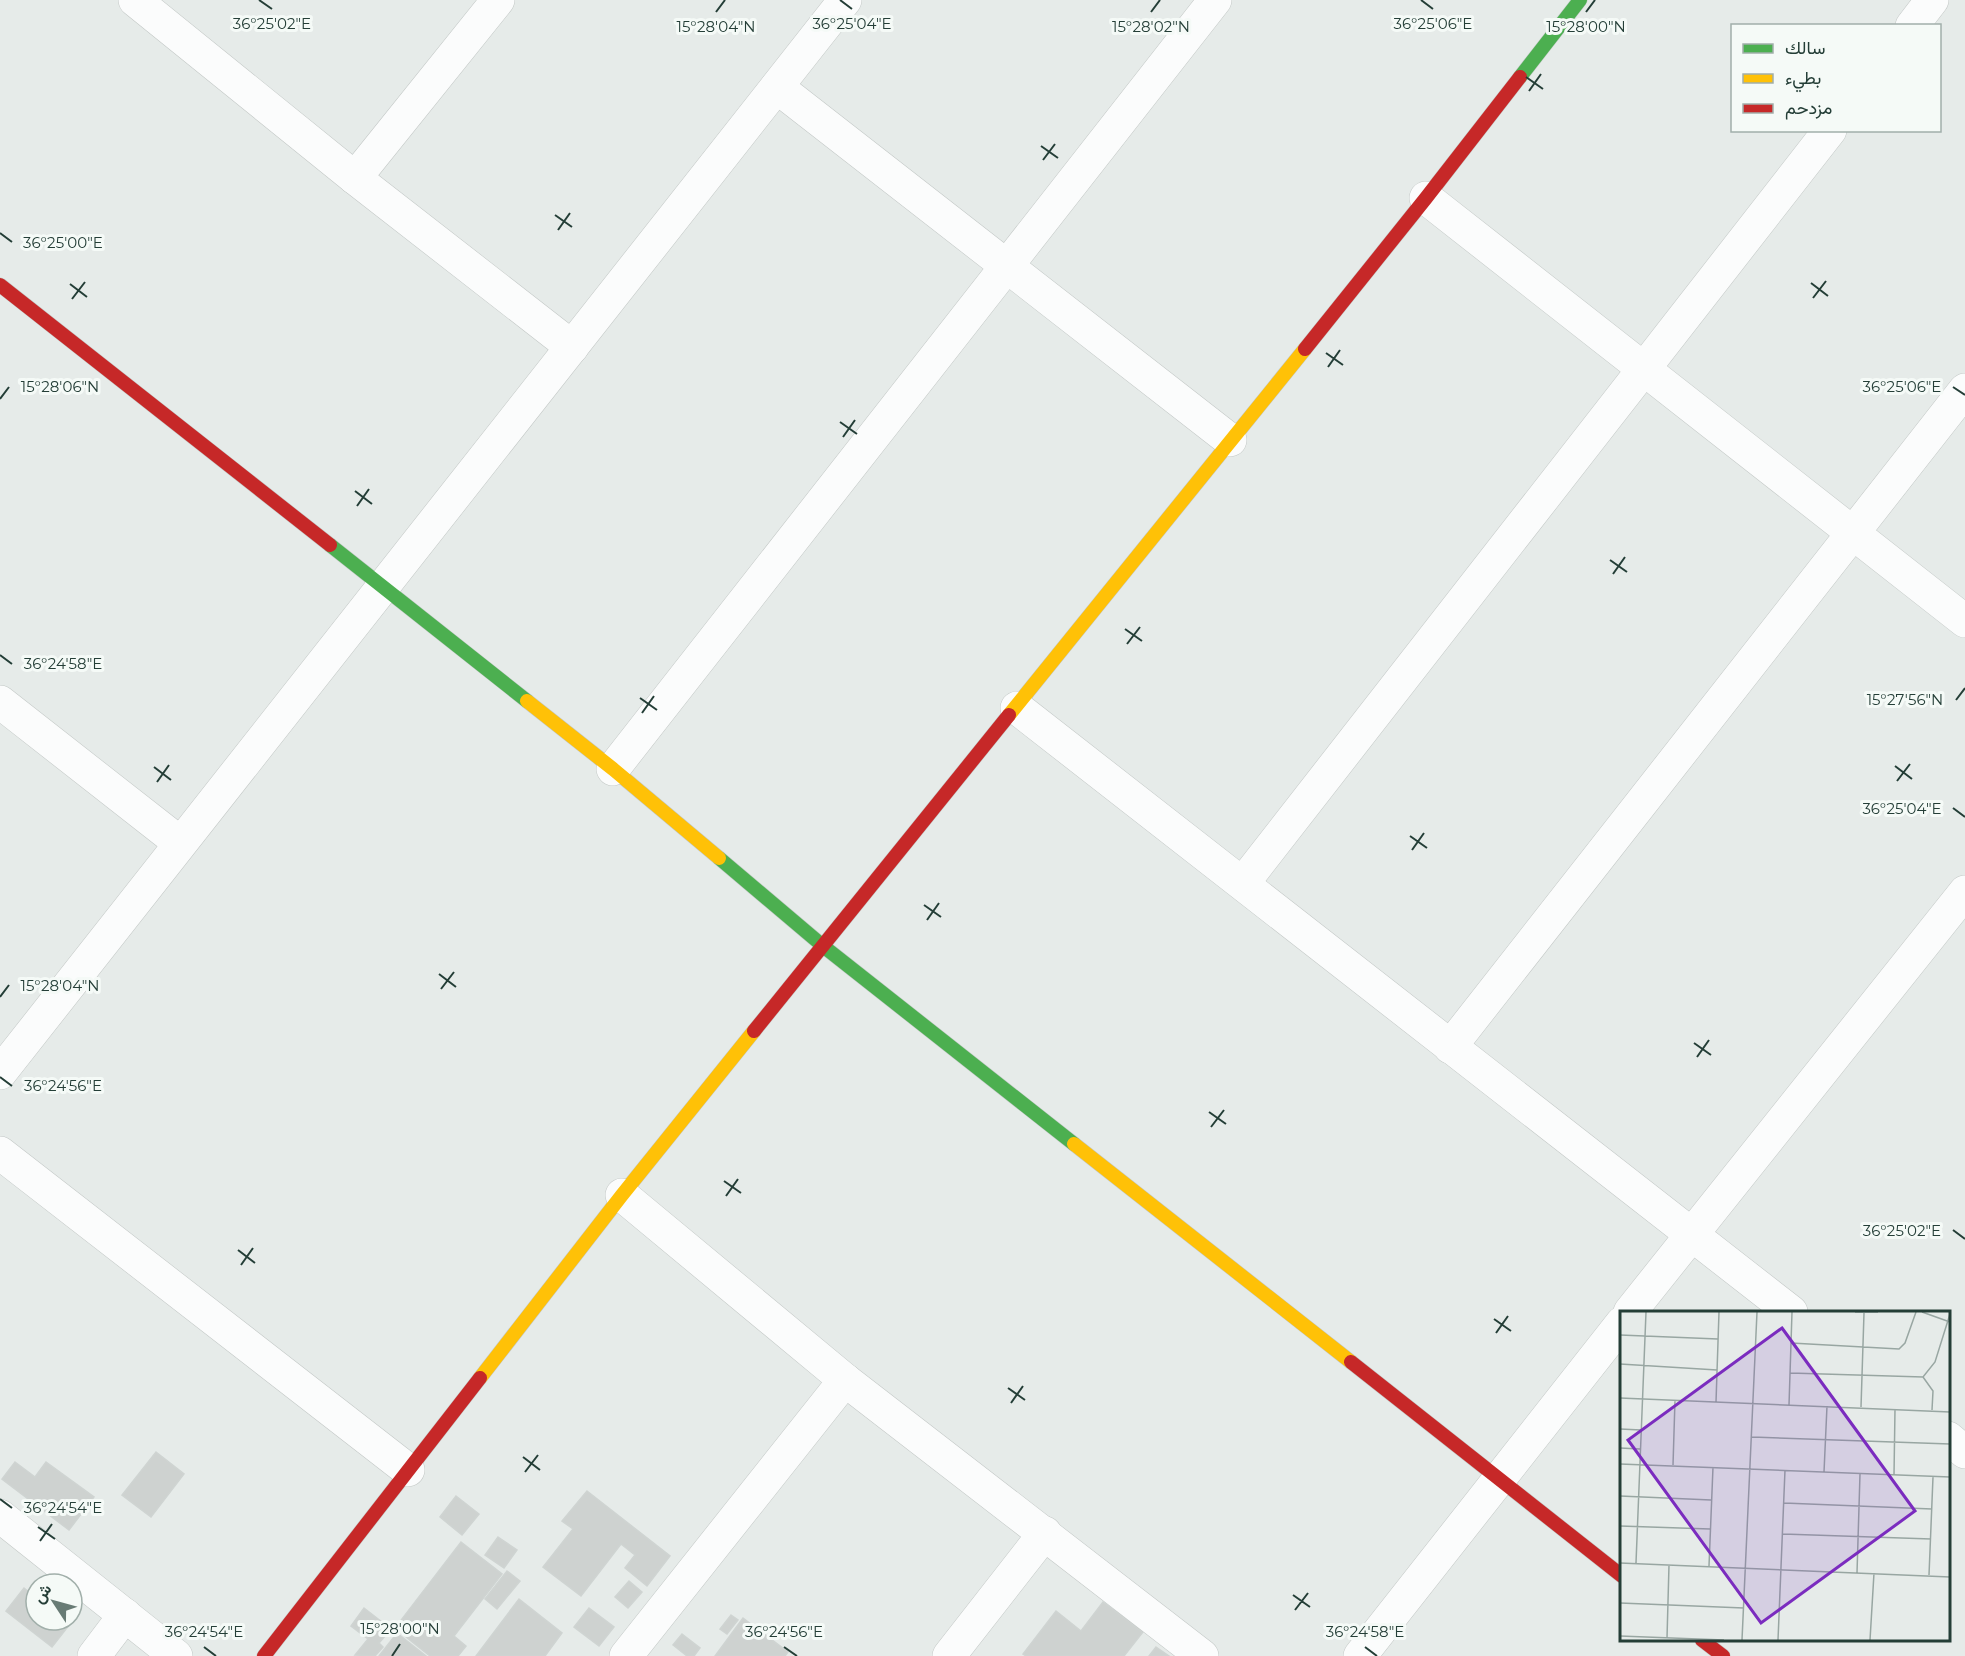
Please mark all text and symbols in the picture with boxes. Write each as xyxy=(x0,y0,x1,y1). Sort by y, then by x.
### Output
text: 36°25'02"E xyxy=(233,14,311,33)
text: 36°25'04"E xyxy=(812,14,892,33)
text: 36°25'06"E xyxy=(1394,14,1472,33)
text: 15°28'04"N xyxy=(677,17,755,36)
text: 15°28'02"N xyxy=(1112,17,1190,36)
text: 15°28'00"N xyxy=(1546,17,1626,36)
legend xyxy=(1731,24,1941,132)
text: سالك xyxy=(1785,37,1825,59)
text: بطيء xyxy=(1785,67,1821,93)
text: مزدحم xyxy=(1785,97,1832,120)
text: 36°25'00"E xyxy=(23,233,103,252)
text: 15°28'06"N xyxy=(21,377,99,396)
text: 36°25'06"E xyxy=(1863,377,1941,396)
text: 36°24'58"E xyxy=(24,654,102,673)
text: 15°27'56"N xyxy=(1867,690,1943,709)
text: 36°25'04"E xyxy=(1862,799,1942,818)
text: 15°28'04"N xyxy=(21,976,99,995)
text: 36°24'56"E xyxy=(24,1076,102,1095)
text: 36°25'02"E xyxy=(1863,1221,1941,1240)
inset map xyxy=(1620,1311,1950,1641)
text: 36°24'54"E xyxy=(24,1498,102,1517)
north arrow xyxy=(24,1572,84,1632)
text: ش xyxy=(29,1580,56,1607)
text: 15°28'00"N xyxy=(360,1619,440,1638)
text: 36°24'54"E xyxy=(165,1622,243,1641)
text: 36°24'56"E xyxy=(745,1622,823,1641)
text: 36°24'58"E xyxy=(1326,1622,1404,1641)

